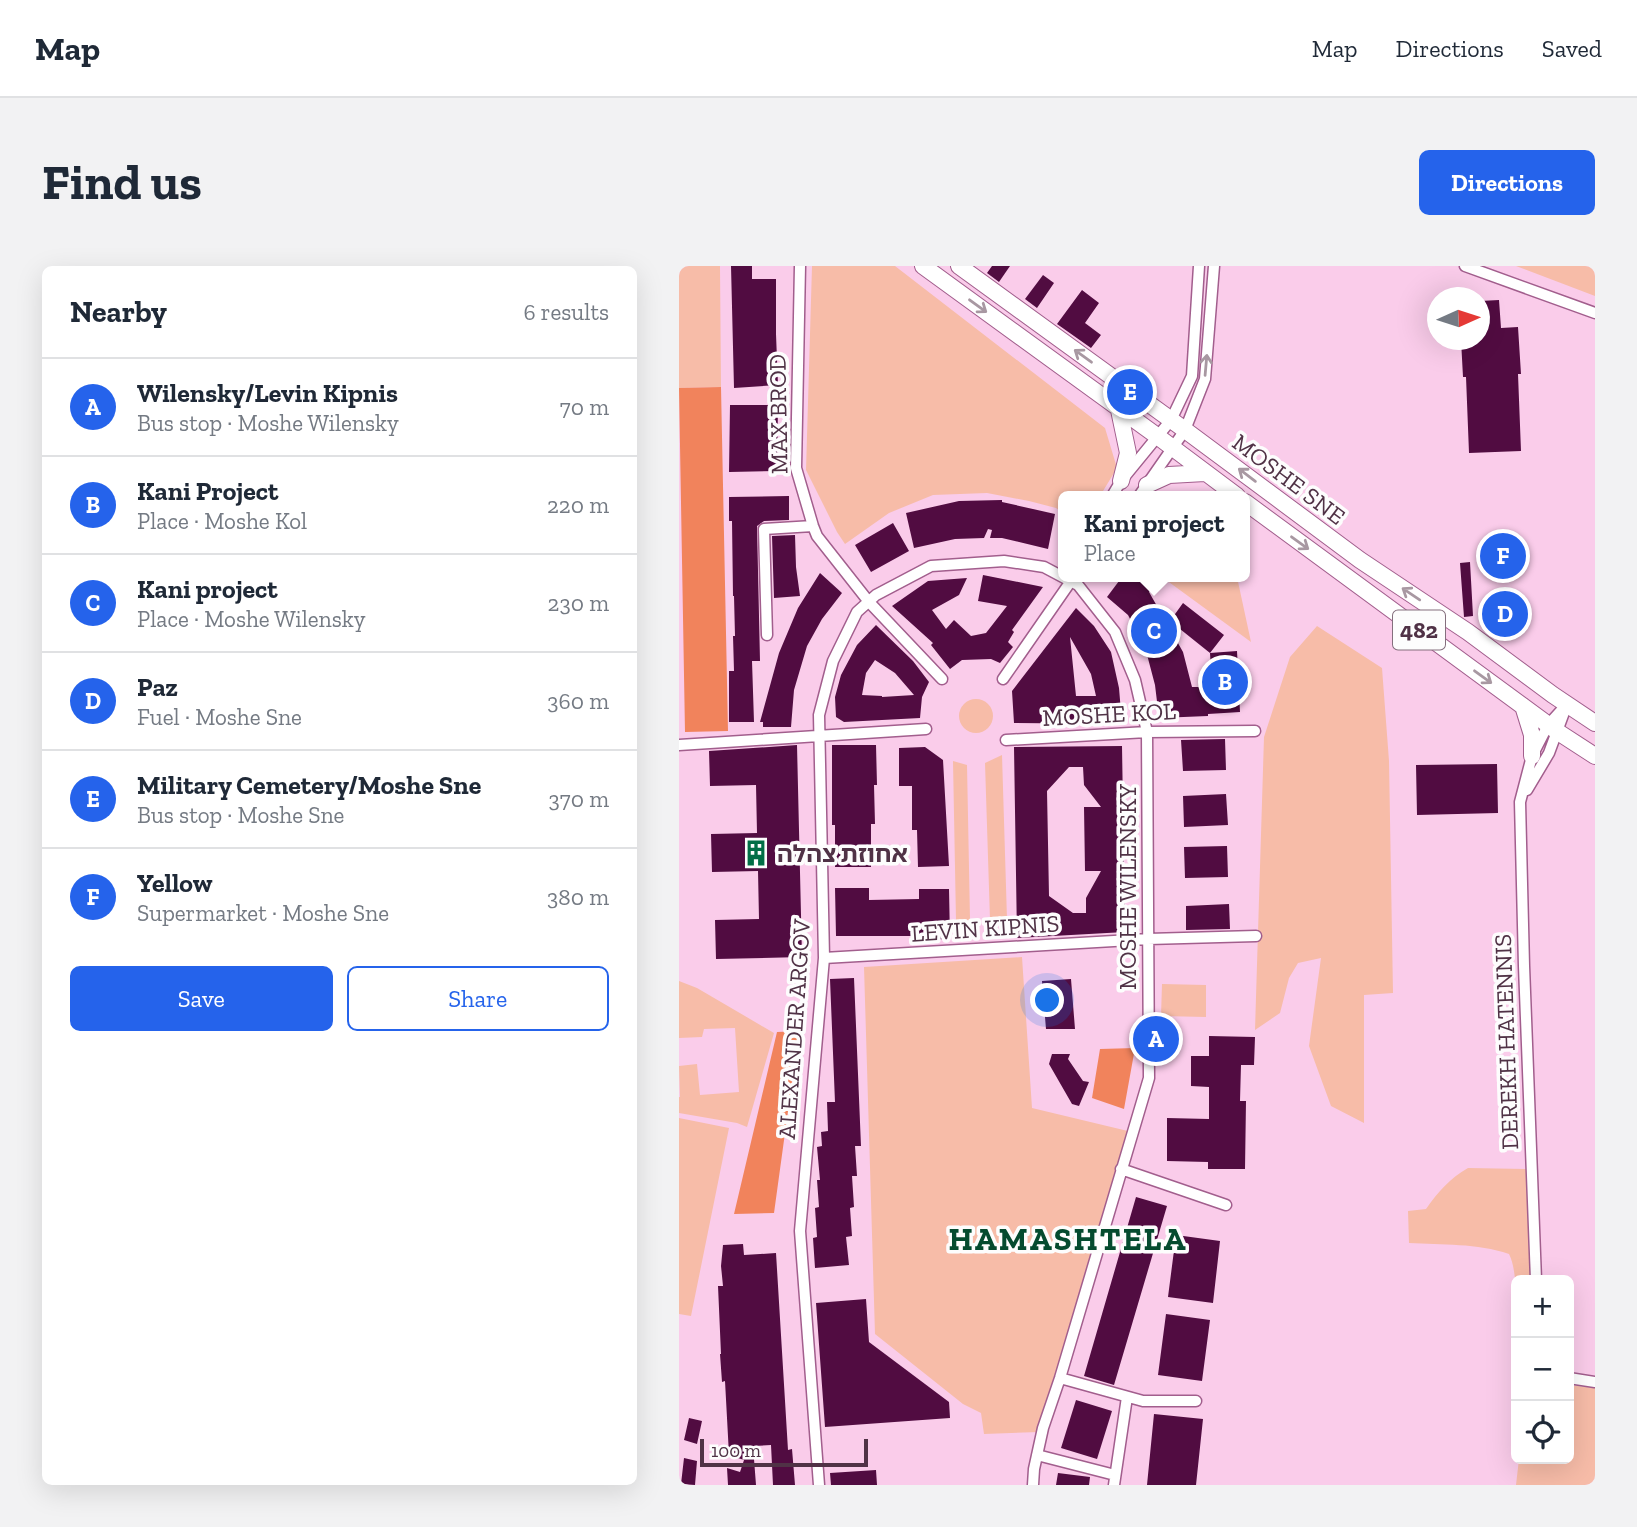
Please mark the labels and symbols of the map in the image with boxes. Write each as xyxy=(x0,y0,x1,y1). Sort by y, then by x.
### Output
north arrow xyxy=(1427,287,1490,350)
one-way arrow xyxy=(968,299,987,314)
one-way arrow xyxy=(1074,348,1093,363)
street label: MAX BROD xyxy=(762,354,794,474)
one-way arrow xyxy=(1200,354,1213,377)
pin: E xyxy=(1107,366,1153,418)
street label: MOSHE SNE xyxy=(1227,427,1351,531)
one-way arrow xyxy=(1238,468,1256,483)
pin: F xyxy=(1480,530,1526,582)
one-way arrow xyxy=(1290,536,1309,550)
one-way arrow xyxy=(1402,587,1421,601)
pin: D xyxy=(1482,588,1528,640)
pin: C xyxy=(1131,605,1177,657)
road number: 482 xyxy=(1393,610,1445,650)
pin: B xyxy=(1202,656,1248,708)
one-way arrow xyxy=(1474,670,1492,685)
street label: MOSHE KOL xyxy=(1041,696,1177,732)
street label: MOSHE WILENSKY xyxy=(1113,784,1142,990)
building icon: אחוזת צהלה xyxy=(741,838,771,868)
place label: אחוזת צהלה xyxy=(777,839,908,868)
street label: LEVIN KIPNIS xyxy=(910,908,1060,948)
street label: ALEXANDER ARGOV xyxy=(772,917,816,1140)
street label: DEREKH HATENNIS xyxy=(1488,934,1524,1150)
your location xyxy=(1030,983,1064,1017)
pin: A xyxy=(1133,1013,1179,1065)
district label: HAMASHTELA xyxy=(949,1220,1187,1258)
scale bar xyxy=(700,1436,868,1468)

